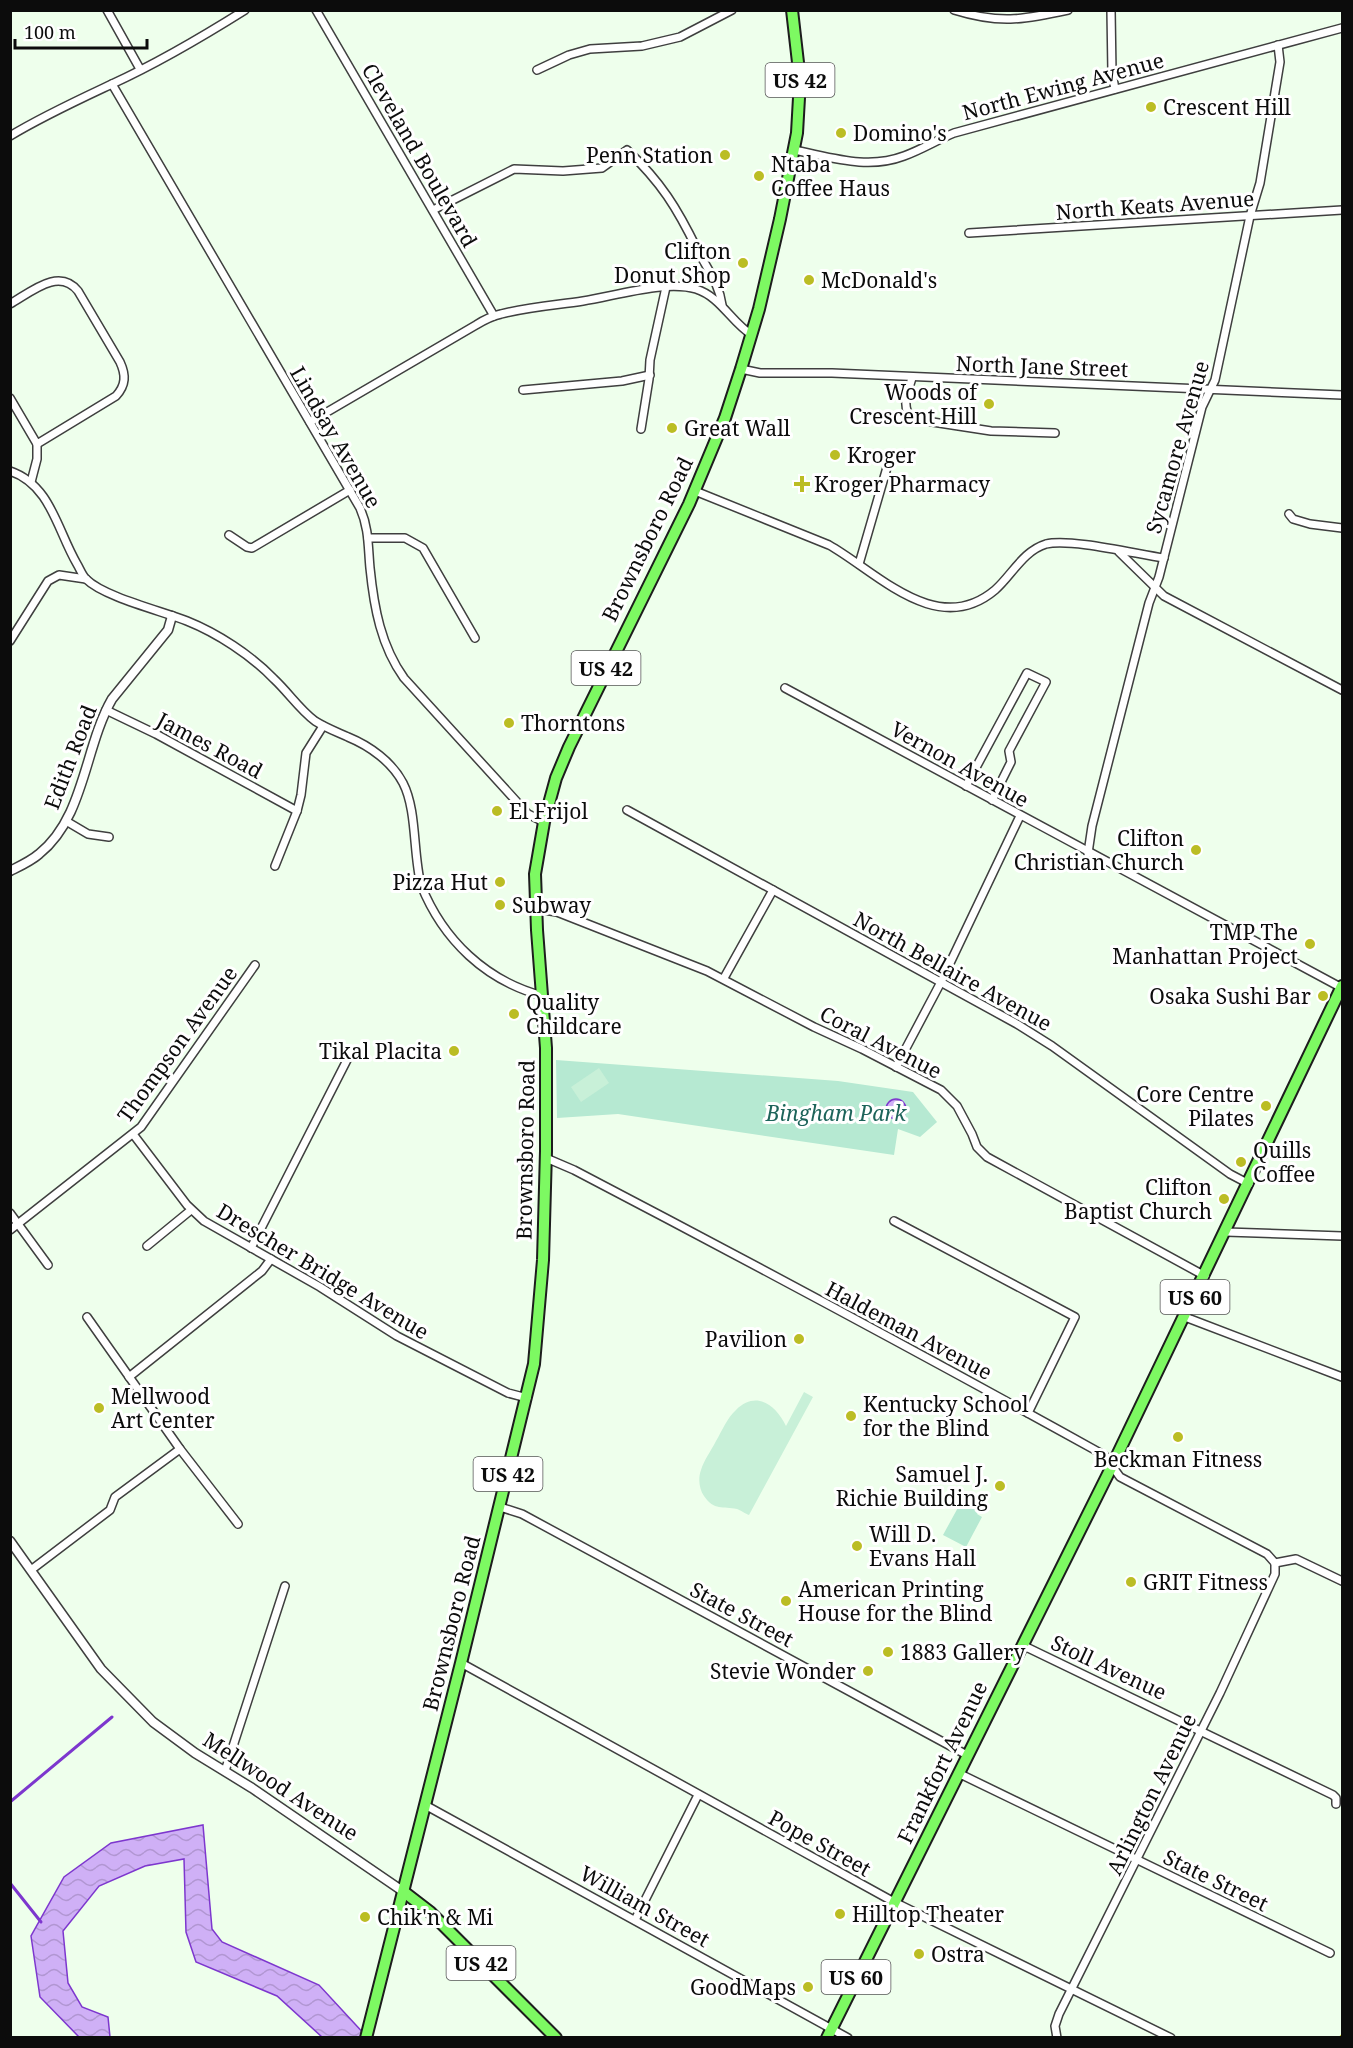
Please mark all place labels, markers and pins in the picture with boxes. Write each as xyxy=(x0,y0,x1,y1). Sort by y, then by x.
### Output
place label: Crescent Hill xyxy=(1163,93,1291,121)
marker: Crescent Hill xyxy=(1144,100,1158,114)
place label: Domino's xyxy=(853,119,947,147)
marker: Domino's xyxy=(834,126,848,140)
place label: Penn Station xyxy=(586,141,713,169)
marker: Penn Station xyxy=(718,148,732,162)
place label: Ntaba Coffee Haus xyxy=(771,150,890,202)
marker: Ntaba Coffee Haus xyxy=(752,169,766,183)
place label: Clifton Donut Shop xyxy=(614,237,731,289)
marker: Clifton Donut Shop xyxy=(736,256,750,270)
place label: McDonald's xyxy=(821,266,937,294)
marker: McDonald's xyxy=(802,273,816,287)
place label: Woods of Crescent Hill xyxy=(849,378,979,430)
marker: Woods of Crescent Hill xyxy=(982,397,996,411)
place label: Great Wall xyxy=(684,414,791,442)
marker: Great Wall xyxy=(665,421,679,435)
place label: Kroger xyxy=(847,441,916,469)
marker: Kroger xyxy=(828,448,842,462)
place label: Kroger Pharmacy xyxy=(814,470,990,498)
marker: Kroger Pharmacy xyxy=(795,477,809,491)
place label: Thorntons xyxy=(521,709,625,737)
marker: Thorntons xyxy=(502,716,516,730)
place label: El Frijol xyxy=(509,797,588,825)
marker: El Frijol xyxy=(490,804,504,818)
place label: Clifton Christian Church xyxy=(1014,824,1184,876)
marker: Clifton Christian Church xyxy=(1189,843,1203,857)
place label: Pizza Hut xyxy=(392,868,488,896)
marker: Pizza Hut xyxy=(493,875,507,889)
place label: Subway xyxy=(512,891,591,919)
marker: Subway xyxy=(493,898,507,912)
place label: TMP The Manhattan Project xyxy=(1112,918,1298,970)
marker: TMP The Manhattan Project xyxy=(1303,937,1317,951)
place label: Osaka Sushi Bar xyxy=(1149,982,1311,1010)
place label: Quality Childcare xyxy=(526,988,622,1040)
marker: Osaka Sushi Bar xyxy=(1316,989,1330,1003)
marker: Quality Childcare xyxy=(507,1007,521,1021)
place label: Tikal Placita xyxy=(319,1037,442,1065)
marker: Tikal Placita xyxy=(447,1044,461,1058)
place label: Core Centre Pilates xyxy=(1136,1080,1254,1132)
marker: Core Centre Pilates xyxy=(1259,1099,1273,1113)
place label: Quills Coffee xyxy=(1253,1136,1315,1188)
marker: Quills Coffee xyxy=(1234,1155,1248,1169)
place label: Clifton Baptist Church xyxy=(1064,1173,1212,1225)
marker: Clifton Baptist Church xyxy=(1217,1192,1231,1206)
place label: Pavilion xyxy=(705,1325,787,1353)
marker: Pavilion xyxy=(792,1332,806,1346)
place label: Mellwood Art Center xyxy=(111,1382,215,1434)
place label: Kentucky School for the Blind xyxy=(863,1390,1029,1442)
marker: Mellwood Art Center xyxy=(92,1401,106,1415)
marker: Kentucky School for the Blind xyxy=(844,1409,858,1423)
marker: Beckman Fitness xyxy=(1171,1430,1185,1444)
place label: Beckman Fitness xyxy=(1094,1445,1262,1473)
place label: Samuel J. Richie Building xyxy=(836,1460,989,1512)
marker: Samuel J. Richie Building xyxy=(993,1479,1007,1493)
place label: Will D. Evans Hall xyxy=(869,1520,977,1572)
marker: Will D. Evans Hall xyxy=(850,1539,864,1553)
place label: GRIT Fitness xyxy=(1143,1568,1268,1596)
place label: American Printing House for the Blind xyxy=(798,1575,992,1627)
marker: GRIT Fitness xyxy=(1124,1575,1138,1589)
marker: American Printing House for the Blind xyxy=(779,1594,793,1608)
place label: 1883 Gallery xyxy=(900,1638,1025,1666)
marker: 1883 Gallery xyxy=(881,1645,895,1659)
place label: Stevie Wonder xyxy=(710,1657,856,1685)
marker: Stevie Wonder xyxy=(861,1664,875,1678)
place label: Hilltop Theater xyxy=(852,1900,1004,1928)
place label: Chik'n & Mi xyxy=(377,1903,494,1931)
marker: Hilltop Theater xyxy=(833,1907,847,1921)
marker: Chik'n & Mi xyxy=(358,1910,372,1924)
place label: Ostra xyxy=(931,1940,985,1968)
marker: Ostra xyxy=(912,1947,926,1961)
place label: GoodMaps xyxy=(690,1973,796,2001)
marker: GoodMaps xyxy=(801,1980,815,1994)

